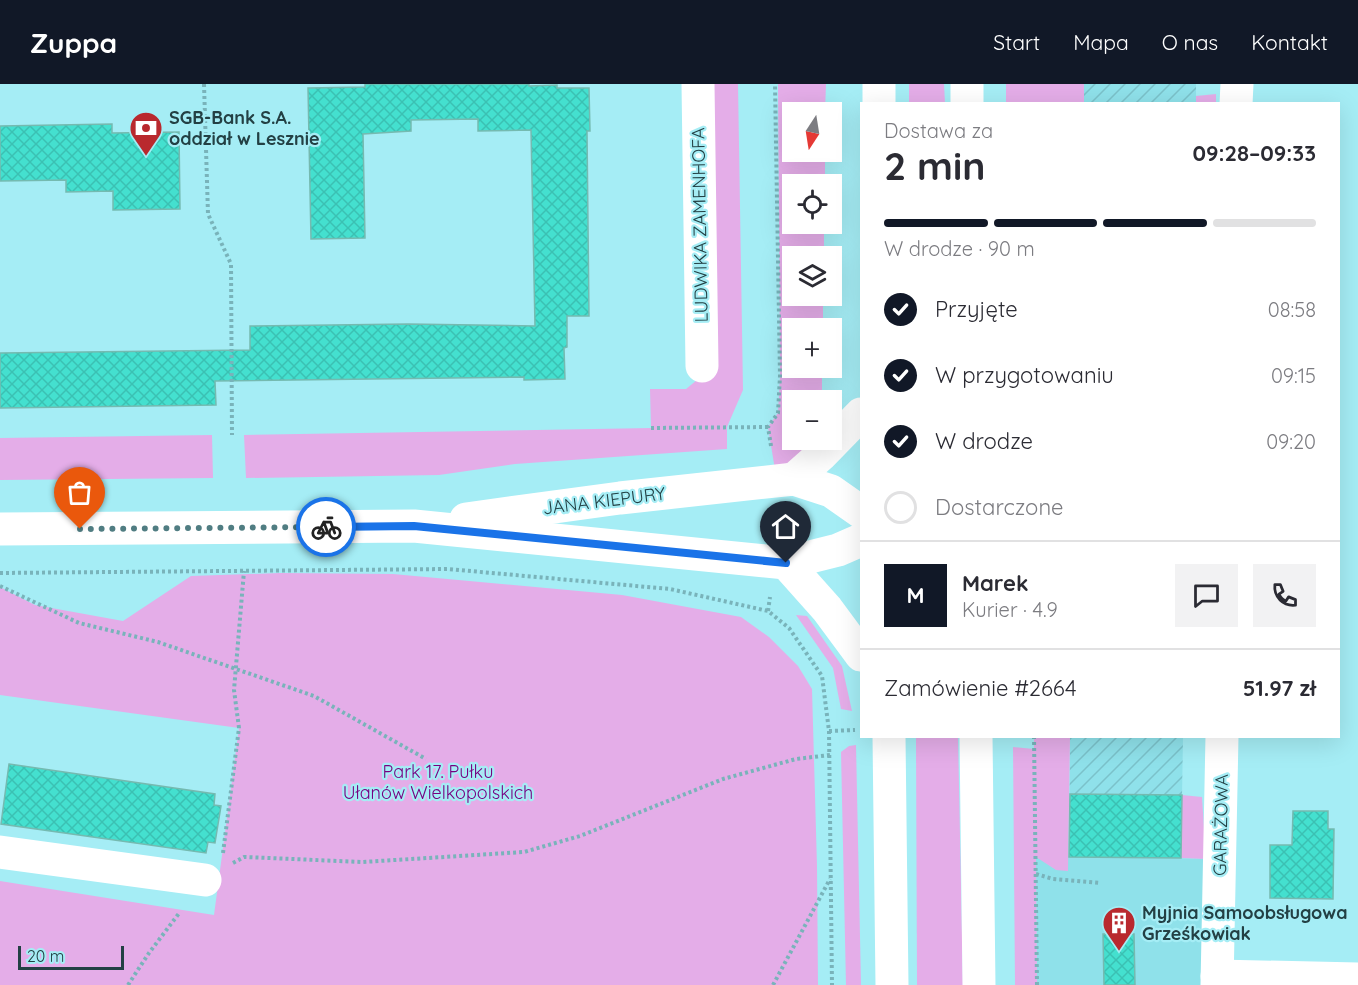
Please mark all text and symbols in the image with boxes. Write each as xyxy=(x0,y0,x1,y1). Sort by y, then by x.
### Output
text: Zuppa xyxy=(30,25,117,60)
text: Start xyxy=(993,29,1040,55)
text: Mapa xyxy=(1073,29,1129,55)
text: O nas xyxy=(1162,29,1218,55)
text: Kontakt xyxy=(1251,29,1328,55)
north arrow xyxy=(782,102,842,162)
map controls xyxy=(782,102,842,450)
place label: SGB-Bank S.A. oddział w Lesznie xyxy=(169,106,320,150)
bank icon: SGB-Bank S.A. oddział w Lesznie xyxy=(128,110,164,157)
text: Dostawa za xyxy=(884,118,993,143)
street label: LUDWIKA ZAMENHOFA xyxy=(686,127,713,323)
text: 09:28–09:33 xyxy=(1192,139,1316,167)
text: 2 min xyxy=(884,141,986,190)
button: locate xyxy=(782,174,842,234)
text: W drodze · 90 m xyxy=(884,236,1035,261)
button: layers xyxy=(782,246,842,306)
icon: check xyxy=(884,293,917,326)
text: Przyjęte xyxy=(935,295,1018,323)
text: 08:58 xyxy=(1268,297,1316,322)
button: + xyxy=(782,318,842,378)
icon: check xyxy=(884,359,917,392)
text: W przygotowaniu xyxy=(935,361,1114,389)
text: 09:15 xyxy=(1271,363,1316,388)
button: − xyxy=(782,390,842,450)
icon: check xyxy=(884,425,917,458)
text: W drodze xyxy=(935,427,1033,455)
text: 09:20 xyxy=(1266,429,1316,454)
pin xyxy=(54,467,105,529)
icon: bag xyxy=(63,476,96,509)
street label: JANA KIEPURY xyxy=(541,482,667,519)
text: Dostarczone xyxy=(935,493,1064,521)
courier xyxy=(296,497,356,557)
pin xyxy=(760,501,811,563)
icon: home xyxy=(769,510,802,543)
icon: bike xyxy=(310,511,343,544)
button: chat xyxy=(1175,564,1238,627)
button: phone xyxy=(1253,564,1316,627)
text: Marek xyxy=(962,569,1028,597)
text: M xyxy=(906,581,925,609)
text: Kurier · 4.9 xyxy=(962,597,1058,622)
text: Zamówienie #2664 xyxy=(884,674,1077,702)
text: 51.97 zł xyxy=(1243,674,1316,702)
park label: Park 17. Pułku Ułanów Wielkopolskich xyxy=(343,760,533,804)
street label: GARAŻOWA xyxy=(1208,774,1233,876)
place label: Myjnia Samoobsługowa Grześkowiak xyxy=(1142,901,1347,945)
building icon: Myjnia Samoobsługowa Grześkowiak xyxy=(1101,905,1137,952)
scale bar xyxy=(18,943,124,970)
text: 20 m xyxy=(27,946,64,966)

